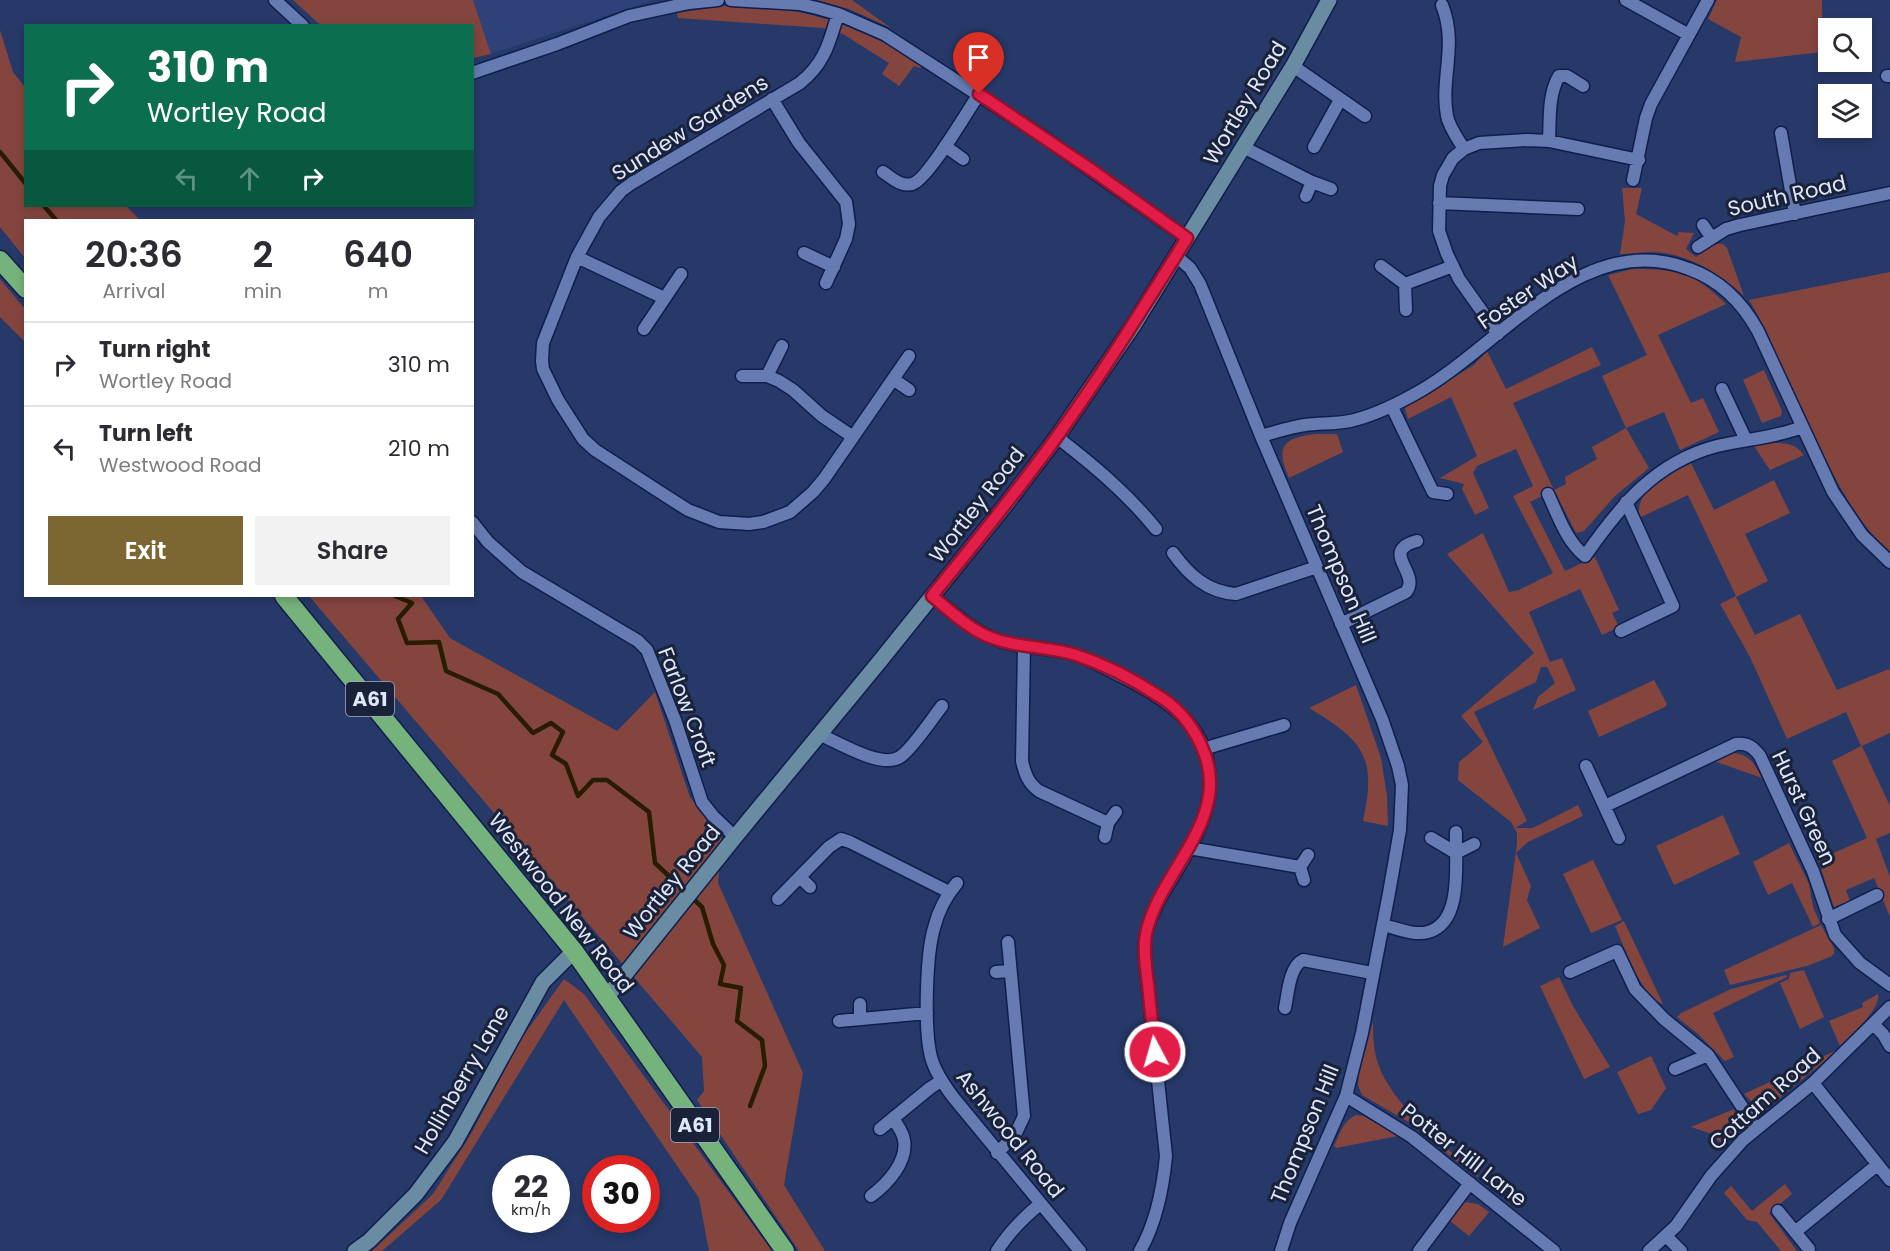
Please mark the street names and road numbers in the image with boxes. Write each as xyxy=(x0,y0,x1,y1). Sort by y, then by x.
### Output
street label: Wortley Road xyxy=(1196,35,1293,170)
street label: Sundew Gardens xyxy=(606,68,773,187)
street label: South Road xyxy=(1725,168,1849,223)
street label: Foster Way xyxy=(1472,247,1584,336)
street label: Wortley Road xyxy=(922,441,1031,569)
street label: Thompson Hill xyxy=(1299,500,1384,647)
street label: Farlow Croft xyxy=(651,643,724,771)
road number: A61 xyxy=(346,682,394,716)
street label: Hurst Green xyxy=(1765,746,1844,870)
street label: Westwood New Road xyxy=(482,807,641,999)
street label: Wortley Road xyxy=(616,818,727,945)
street label: Hollinberry Lane xyxy=(407,1000,516,1159)
street label: Cottam Road xyxy=(1703,1041,1827,1157)
street label: Thompson Hill xyxy=(1263,1060,1346,1208)
street label: Ashwood Road xyxy=(950,1064,1071,1204)
street label: Potter Hill Lane xyxy=(1395,1096,1533,1213)
road number: A61 xyxy=(671,1108,719,1142)

